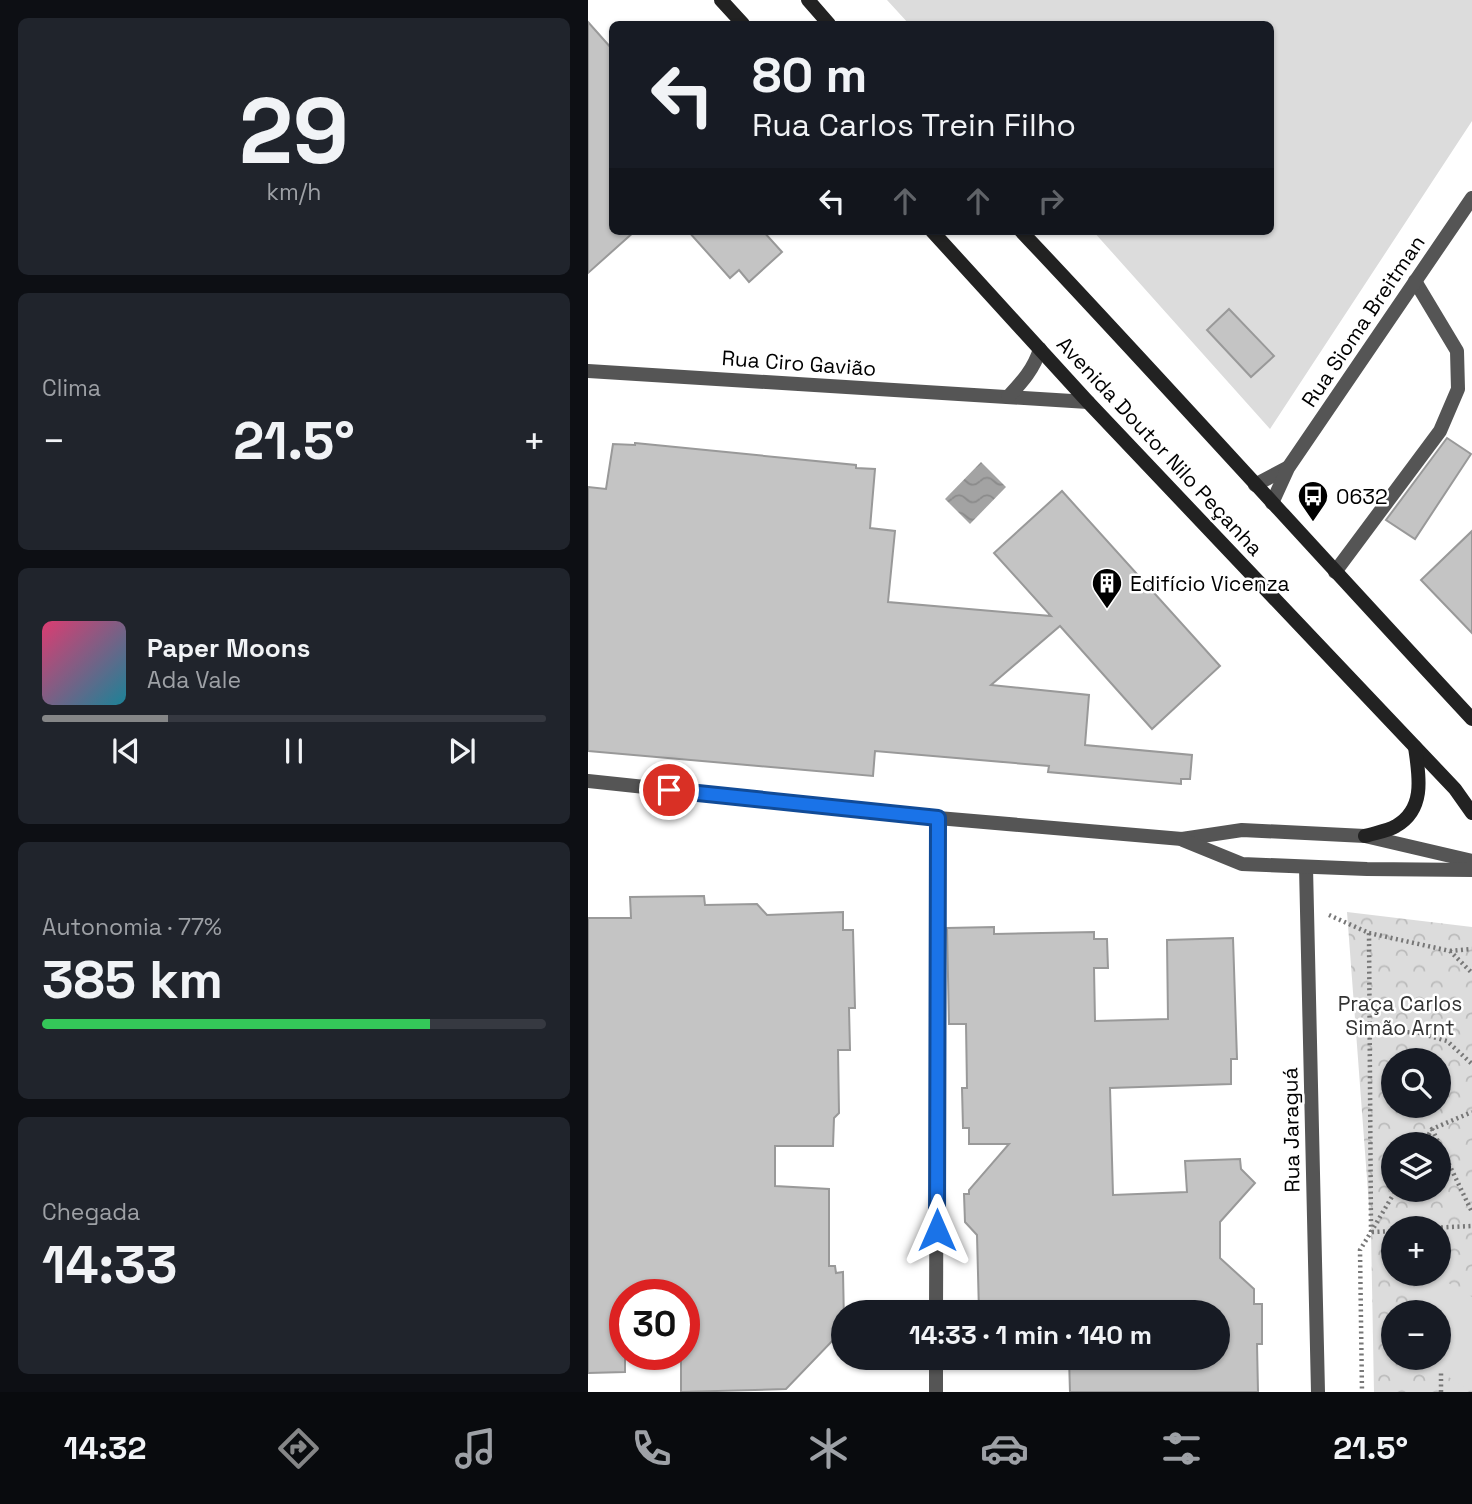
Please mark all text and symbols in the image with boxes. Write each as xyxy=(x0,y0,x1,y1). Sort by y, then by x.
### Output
text: 80 m xyxy=(752,44,867,106)
icon: left xyxy=(637,49,728,140)
text: 29 xyxy=(239,73,349,190)
text: Rua Carlos Trein Filho xyxy=(752,105,1076,145)
text: km/h xyxy=(267,177,321,207)
icon: left xyxy=(813,182,851,220)
icon: ahead xyxy=(886,182,924,220)
icon: ahead xyxy=(959,182,997,220)
icon: right xyxy=(1032,182,1070,220)
street label: Rua Sioma Breitman xyxy=(1295,230,1431,412)
street label: Avenida Doutor Nilo Peçanha xyxy=(1051,331,1269,561)
street label: Rua Ciro Gavião xyxy=(721,344,877,382)
text: Clima xyxy=(42,373,101,403)
text: 21.5° xyxy=(233,408,355,474)
text: − xyxy=(42,417,66,465)
text: + xyxy=(522,417,546,465)
bus stop icon: 0632 xyxy=(1296,479,1330,523)
place label: 0632 xyxy=(1336,483,1388,510)
building icon: Edifício Vicenza xyxy=(1090,566,1124,610)
place label: Edifício Vicenza xyxy=(1130,570,1290,597)
text: Paper Moons xyxy=(147,631,310,665)
text: Ada Vale xyxy=(147,665,241,695)
icon: previous xyxy=(107,732,145,770)
icon: pause xyxy=(275,732,313,770)
icon: next xyxy=(443,732,481,770)
pin xyxy=(639,760,699,820)
icon: arrive xyxy=(650,771,688,809)
text: Autonomia · 77% xyxy=(42,912,222,942)
text: 385 km xyxy=(42,947,223,1013)
park label: Praça Carlos Simão Arnt xyxy=(1338,990,1462,1041)
map controls xyxy=(1381,1048,1451,1370)
button: search xyxy=(1381,1048,1451,1118)
street label: Rua Jaraguá xyxy=(1276,1067,1306,1193)
button: layers xyxy=(1381,1132,1451,1202)
position arrow xyxy=(900,1193,974,1267)
text: Chegada xyxy=(42,1197,140,1227)
button: + xyxy=(1381,1216,1451,1286)
text: 14:33 xyxy=(42,1232,177,1298)
speed limit sign: 30 xyxy=(609,1279,700,1370)
button: − xyxy=(1381,1300,1451,1370)
text: 14:33 · 1 min · 140 m xyxy=(909,1318,1152,1352)
icon: directions xyxy=(274,1424,323,1473)
icon: music xyxy=(451,1424,500,1473)
icon: phone xyxy=(627,1424,676,1473)
icon: climate xyxy=(804,1424,853,1473)
icon: car xyxy=(980,1424,1029,1473)
icon: filters xyxy=(1157,1424,1206,1473)
text: 14:32 xyxy=(64,1428,147,1468)
text: 21.5° xyxy=(1333,1428,1408,1468)

